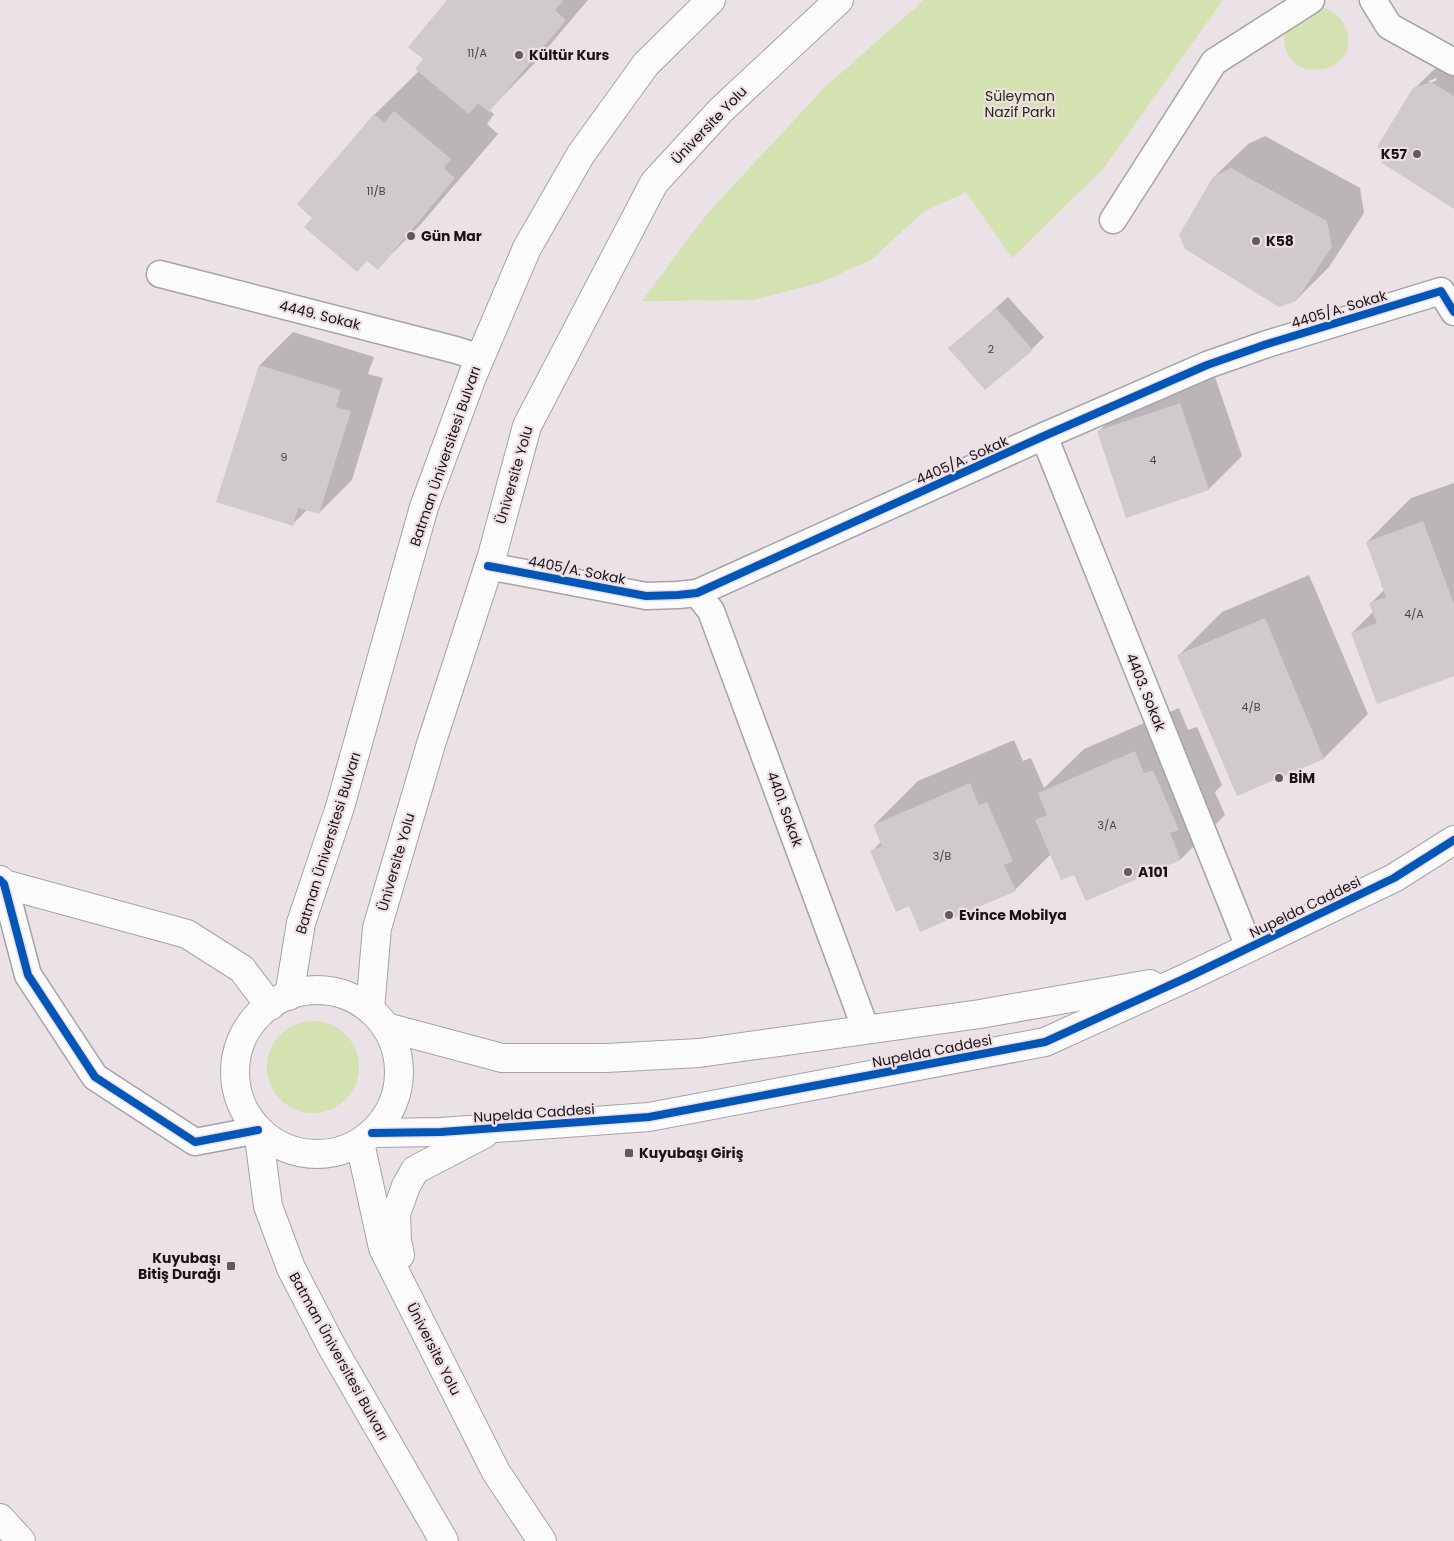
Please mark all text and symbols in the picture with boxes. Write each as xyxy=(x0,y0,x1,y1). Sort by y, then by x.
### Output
house number: 11/A xyxy=(467,45,487,61)
place label: Kültür Kurs xyxy=(529,45,610,65)
marker: Kültür Kurs xyxy=(513,49,525,61)
street label: Üniversite Yolu xyxy=(667,82,751,168)
park label: Süleyman Nazif Parkı xyxy=(985,86,1055,122)
place label: K57 xyxy=(1381,144,1407,164)
marker: K57 xyxy=(1411,148,1423,160)
house number: 11/B xyxy=(366,183,386,199)
place label: Gün Mar xyxy=(421,226,482,246)
marker: Gün Mar xyxy=(405,230,417,242)
place label: K58 xyxy=(1266,231,1294,251)
marker: K58 xyxy=(1250,235,1262,247)
street label: 4405/A. Sokak xyxy=(1289,285,1390,333)
street label: 4449. Sokak xyxy=(277,295,363,335)
house number: 2 xyxy=(988,341,994,357)
street label: Batman Üniversitesi Bulvarı xyxy=(405,363,485,549)
street label: Üniversite Yolu xyxy=(490,423,538,527)
street label: 4405/A. Sokak xyxy=(913,430,1012,489)
house number: 9 xyxy=(281,449,288,465)
house number: 4 xyxy=(1150,452,1157,468)
street label: 4405/A. Sokak xyxy=(526,551,628,589)
house number: 4/A xyxy=(1404,606,1424,622)
street label: 4403. Sokak xyxy=(1121,650,1171,735)
house number: 4/B xyxy=(1242,699,1261,715)
street label: Batman Üniversitesi Bulvarı xyxy=(291,750,365,936)
place label: BİM xyxy=(1289,768,1315,788)
street label: 4401. Sokak xyxy=(762,769,808,850)
marker: BİM xyxy=(1273,772,1285,784)
street label: Üniversite Yolu xyxy=(372,810,420,914)
house number: 3/A xyxy=(1097,817,1117,833)
house number: 3/B xyxy=(933,848,951,864)
place label: A101 xyxy=(1138,862,1168,882)
marker: A101 xyxy=(1122,866,1134,878)
street label: Nupelda Caddesi xyxy=(1246,871,1364,943)
place label: Evince Mobilya xyxy=(959,905,1067,925)
marker: Evince Mobilya xyxy=(943,909,955,921)
street label: Nupelda Caddesi xyxy=(870,1030,994,1072)
street label: Nupelda Caddesi xyxy=(473,1099,595,1127)
place label: Kuyubaşı Giriş xyxy=(639,1143,744,1163)
marker: Kuyubaşı Giriş xyxy=(623,1147,635,1159)
place label: Kuyubaşı Bitiş Durağı xyxy=(138,1248,221,1284)
marker: Kuyubaşı Bitiş Durağı xyxy=(225,1260,237,1272)
street label: Batman Üniversitesi Bulvarı xyxy=(284,1268,394,1444)
street label: Üniversite Yolu xyxy=(402,1299,466,1399)

